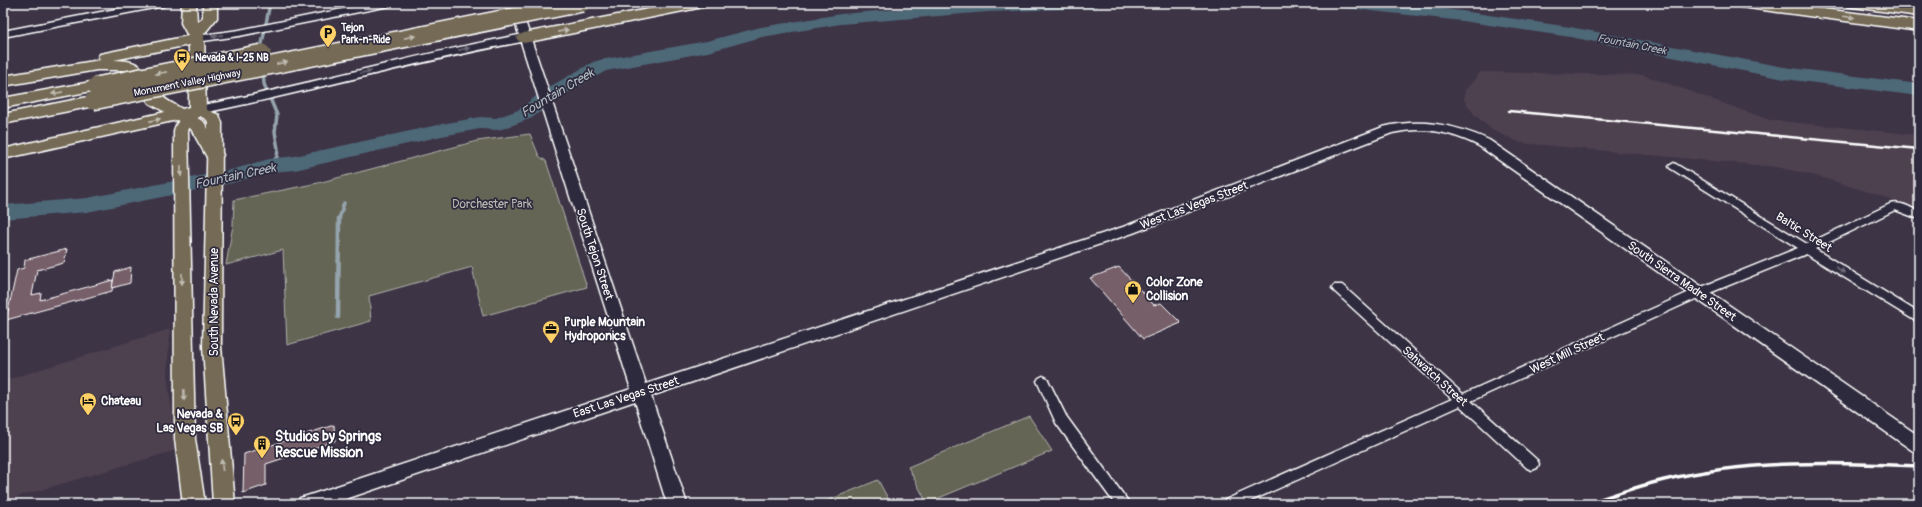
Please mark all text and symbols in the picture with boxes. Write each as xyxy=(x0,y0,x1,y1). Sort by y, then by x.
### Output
one-way arrow xyxy=(1843,14,1855,20)
place label: Tejon Park-n-Ride xyxy=(340,22,391,46)
parking icon: Tejon Park-n-Ride xyxy=(318,23,338,48)
one-way arrow xyxy=(556,27,569,33)
water label: Fountain Creek xyxy=(1597,31,1669,58)
one-way arrow xyxy=(211,33,224,39)
one-way arrow xyxy=(403,34,416,40)
one-way arrow xyxy=(458,46,470,52)
bus stop icon: Nevada & I-25 NB xyxy=(172,47,192,72)
place label: Nevada & I-25 NB xyxy=(195,52,269,64)
one-way arrow xyxy=(276,60,288,66)
water label: Fountain Creek xyxy=(518,64,598,121)
street label: Monument Valley Highway xyxy=(133,67,242,99)
one-way arrow xyxy=(360,68,372,74)
one-way arrow xyxy=(155,70,167,76)
one-way arrow xyxy=(51,90,63,96)
one-way arrow xyxy=(149,116,161,122)
water label: Fountain Creek xyxy=(193,159,279,192)
one-way arrow xyxy=(178,165,184,178)
street label: West Las Vegas Street xyxy=(1138,178,1250,233)
park label: Dorchester Park xyxy=(452,197,532,212)
street label: South Tejon Street xyxy=(573,206,616,302)
street label: Baltic Street xyxy=(1773,209,1835,256)
street label: South Sierra Madre Street xyxy=(1624,238,1739,325)
street label: South Nevada Avenue xyxy=(207,248,222,356)
one-way arrow xyxy=(1834,266,1846,273)
one-way arrow xyxy=(179,273,185,286)
place label: Color Zone Collision xyxy=(1146,275,1204,304)
shop icon: Color Zone Collision xyxy=(1123,279,1143,304)
place label: Purple Mountain Hydroponics xyxy=(564,315,645,344)
office icon: Purple Mountain Hydroponics xyxy=(541,319,561,344)
street label: West Mill Street xyxy=(1528,330,1607,377)
street label: Sahwatch Street xyxy=(1399,343,1471,410)
street label: East Las Vegas Street xyxy=(571,373,681,422)
one-way arrow xyxy=(180,389,187,401)
hotel icon: Chateau xyxy=(78,391,98,416)
place label: Chateau xyxy=(101,394,141,409)
place label: Nevada & Las Vegas SB xyxy=(156,407,223,436)
bus stop icon: Nevada & Las Vegas SB xyxy=(226,411,246,436)
place label: Studios by Springs Rescue Mission xyxy=(275,428,382,461)
building icon: Studios by Springs Rescue Mission xyxy=(252,434,272,459)
one-way arrow xyxy=(218,459,225,471)

